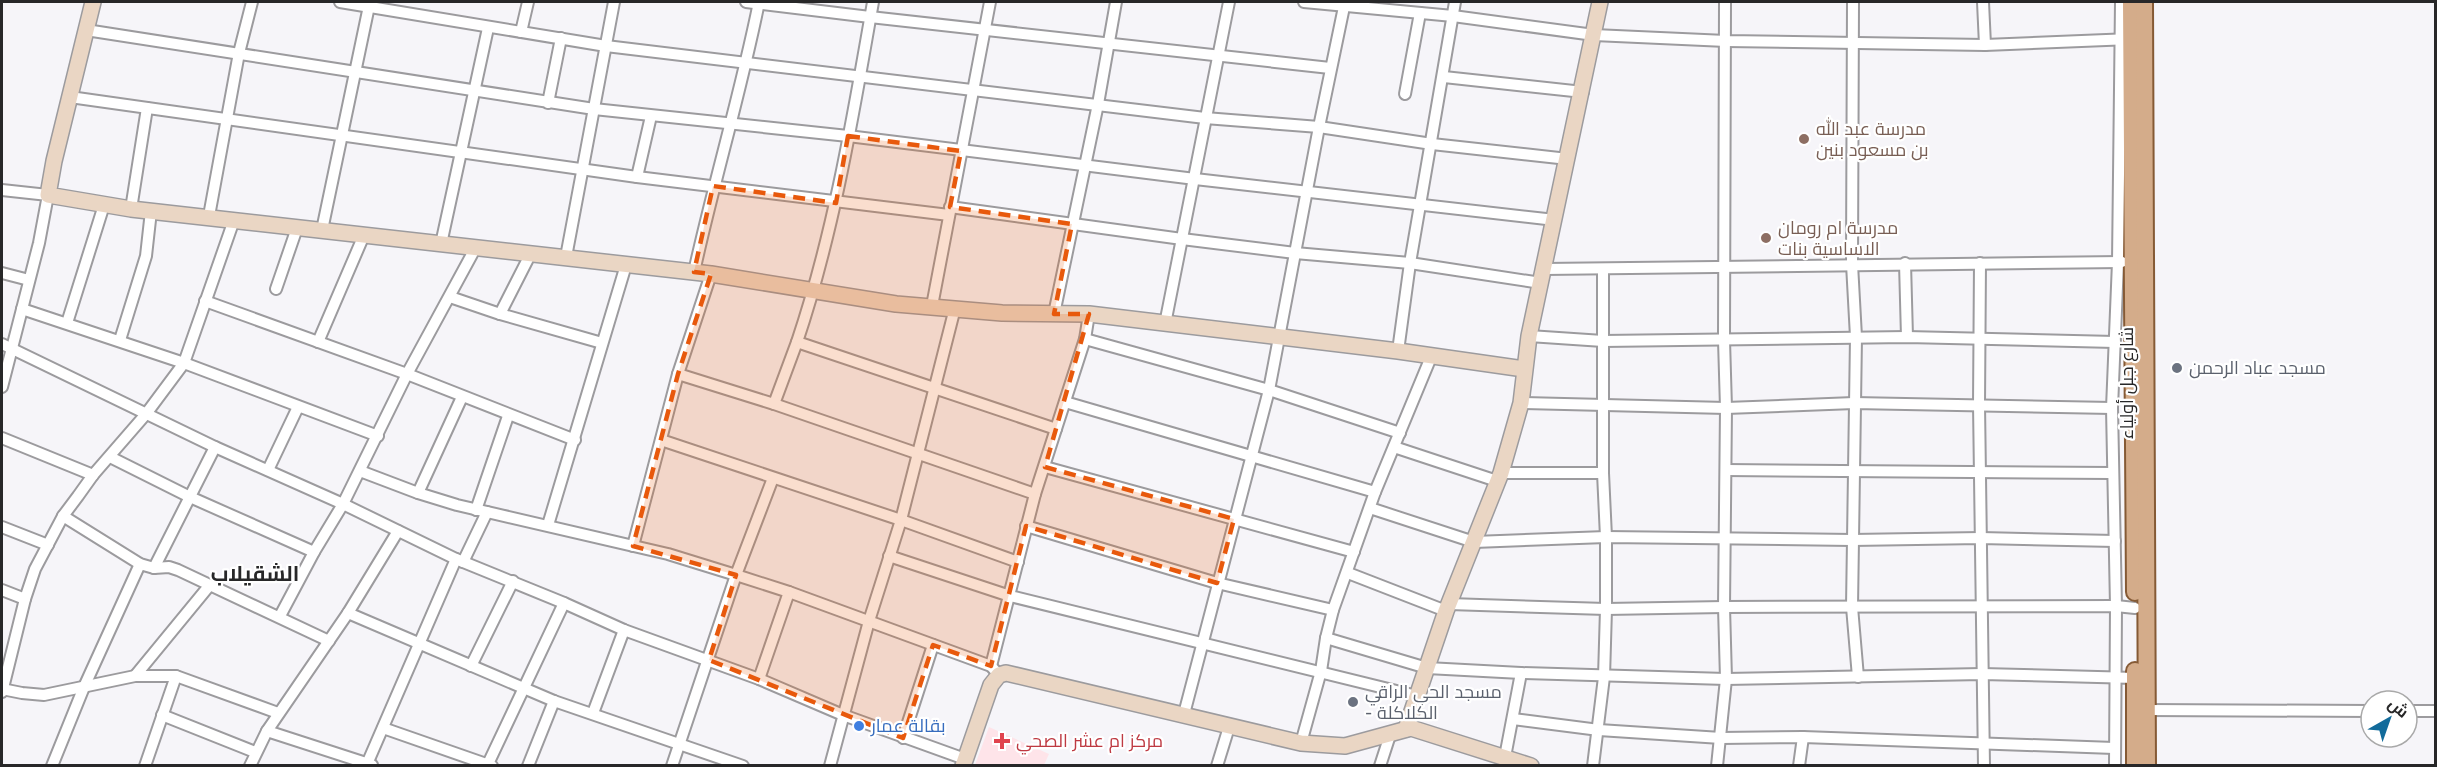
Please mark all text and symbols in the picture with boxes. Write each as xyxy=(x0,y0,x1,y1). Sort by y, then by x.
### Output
place label: مدرسة عبد الله بن مسعود بنين xyxy=(1816,117,1928,161)
marker: مدرسة عبد الله بن مسعود بنين xyxy=(1797,132,1811,146)
place label: مدرسة ام رومان الاساسية بنات xyxy=(1778,217,1898,260)
marker: مدرسة ام رومان الاساسية بنات xyxy=(1759,231,1773,245)
street label: شارع جبل أولياء xyxy=(2116,327,2139,439)
place label: مسجد عباد الرحمن xyxy=(2189,357,2326,379)
marker: مسجد عباد الرحمن xyxy=(2170,361,2184,375)
district label: الشقيلاب xyxy=(211,561,299,587)
place label: مسجد الحي الراقي - الكلاكلة xyxy=(1365,681,1502,724)
north arrow xyxy=(2359,689,2419,749)
text: ش xyxy=(2384,694,2412,722)
marker: مسجد الحي الراقي - الكلاكلة xyxy=(1346,695,1360,709)
place label: بقالة عمار xyxy=(870,715,946,737)
marker: بقالة عمار xyxy=(852,719,866,733)
place label: مركز ام عشر الصحي xyxy=(1016,730,1163,755)
marker: مركز ام عشر الصحي xyxy=(993,732,1011,750)

